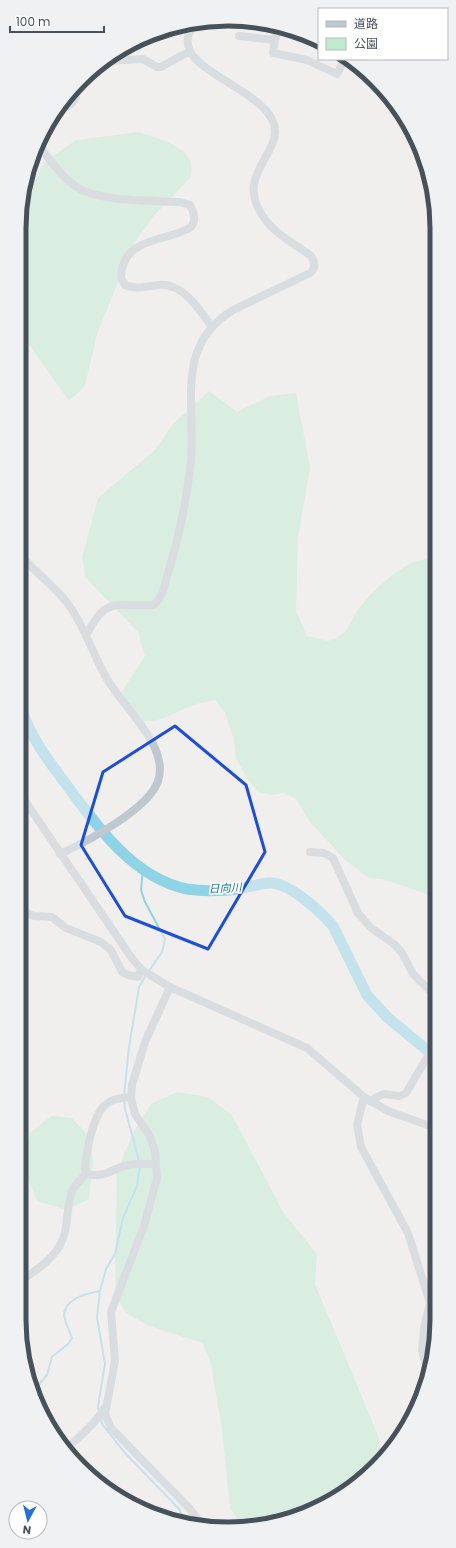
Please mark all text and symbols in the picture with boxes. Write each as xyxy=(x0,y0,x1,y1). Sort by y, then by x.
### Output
scale bar xyxy=(10,8,104,34)
legend xyxy=(318,8,448,60)
text: 100 m xyxy=(16,13,50,30)
text: 道路 xyxy=(354,15,378,32)
text: 公園 xyxy=(354,35,378,52)
water label: 日向川 xyxy=(208,879,243,897)
north arrow xyxy=(8,1500,48,1540)
text: N xyxy=(22,1521,32,1538)

